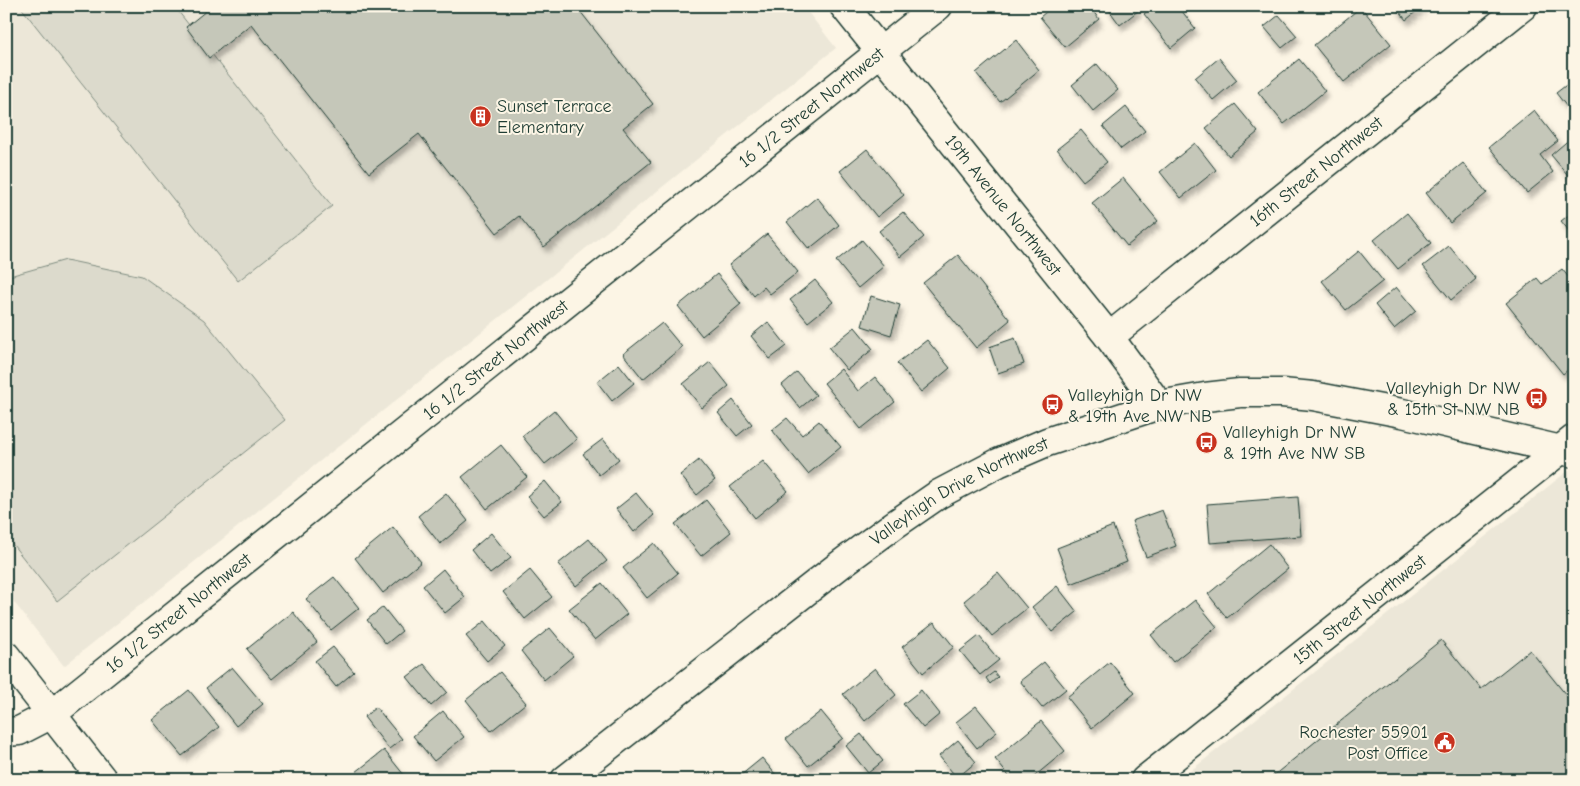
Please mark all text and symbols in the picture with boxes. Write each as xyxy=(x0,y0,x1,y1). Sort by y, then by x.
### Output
street label: 16 1/2 Street Northwest xyxy=(735,43,889,172)
place label: Sunset Terrace Elementary xyxy=(497,96,612,138)
building icon: Sunset Terrace Elementary xyxy=(469,104,493,128)
street label: 16th Street Northwest xyxy=(1246,112,1388,231)
street label: 19th Avenue Northwest xyxy=(940,131,1066,280)
street label: 16 1/2 Street Northwest xyxy=(419,295,573,424)
place label: Valleyhigh Dr NW & 15th St NW NB xyxy=(1386,378,1520,420)
place label: Valleyhigh Dr NW & 19th Ave NW NB xyxy=(1068,385,1212,427)
bus stop icon: Valleyhigh Dr NW & 15th St NW NB xyxy=(1524,386,1548,410)
bus stop icon: Valleyhigh Dr NW & 19th Ave NW NB xyxy=(1040,393,1064,417)
place label: Valleyhigh Dr NW & 19th Ave NW SB xyxy=(1223,422,1365,464)
bus stop icon: Valleyhigh Dr NW & 19th Ave NW SB xyxy=(1195,430,1219,454)
street label: Valleyhigh Drive Northwest xyxy=(866,432,1052,550)
street label: 16 1/2 Street Northwest xyxy=(102,548,256,678)
street label: 15th Street Northwest xyxy=(1289,550,1431,669)
place label: Rochester 55901 Post Office xyxy=(1299,722,1428,764)
public building icon: Rochester 55901 Post Office xyxy=(1432,730,1456,754)

